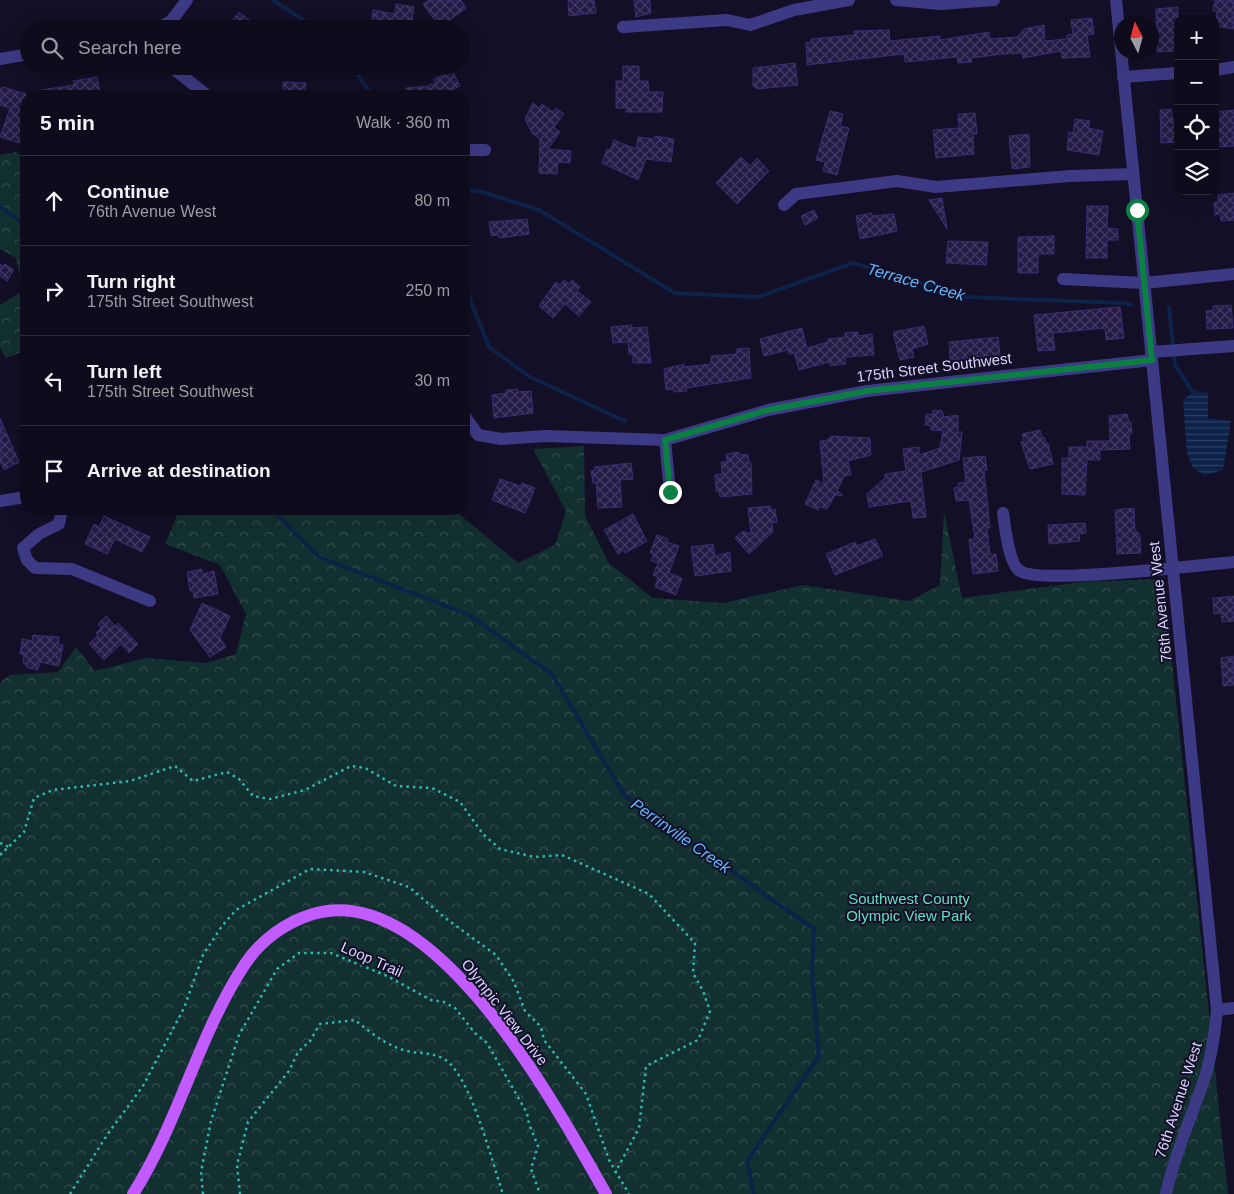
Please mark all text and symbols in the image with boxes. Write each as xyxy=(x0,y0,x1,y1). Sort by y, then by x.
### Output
north arrow xyxy=(1114,15,1159,60)
map controls xyxy=(1174,15,1219,195)
button: + xyxy=(1174,15,1219,60)
search box xyxy=(20,20,470,75)
icon: search xyxy=(38,34,66,62)
text: Search here xyxy=(78,37,182,58)
button: − xyxy=(1174,60,1219,105)
button: locate xyxy=(1174,105,1219,150)
text: 5 min xyxy=(40,111,95,134)
text: Walk · 360 m xyxy=(356,114,450,131)
button: layers xyxy=(1174,150,1219,195)
text: Continue xyxy=(87,181,169,202)
icon: ahead xyxy=(40,187,68,215)
text: 80 m xyxy=(414,192,450,209)
route start xyxy=(1126,199,1149,222)
text: 76th Avenue West xyxy=(87,203,216,220)
water label: Terrace Creek xyxy=(865,260,968,304)
text: Turn right xyxy=(87,271,175,292)
icon: right xyxy=(40,277,68,305)
text: 250 m xyxy=(406,282,450,299)
text: 175th Street Southwest xyxy=(87,293,253,310)
street label: 175th Street Southwest xyxy=(856,349,1013,385)
text: Turn left xyxy=(87,361,162,382)
icon: left xyxy=(40,367,68,395)
text: 30 m xyxy=(414,372,450,389)
text: 175th Street Southwest xyxy=(87,383,253,400)
icon: arrive xyxy=(40,457,68,485)
text: Arrive at destination xyxy=(87,460,271,481)
route end xyxy=(659,481,682,504)
street label: 76th Avenue West xyxy=(1145,540,1175,663)
water label: Perrinville Creek xyxy=(628,795,735,877)
park label: Southwest County Olympic View Park xyxy=(846,890,972,924)
street label: Loop Trail xyxy=(338,938,406,980)
street label: Olympic View Drive xyxy=(458,956,552,1068)
street label: 76th Avenue West xyxy=(1151,1039,1205,1160)

